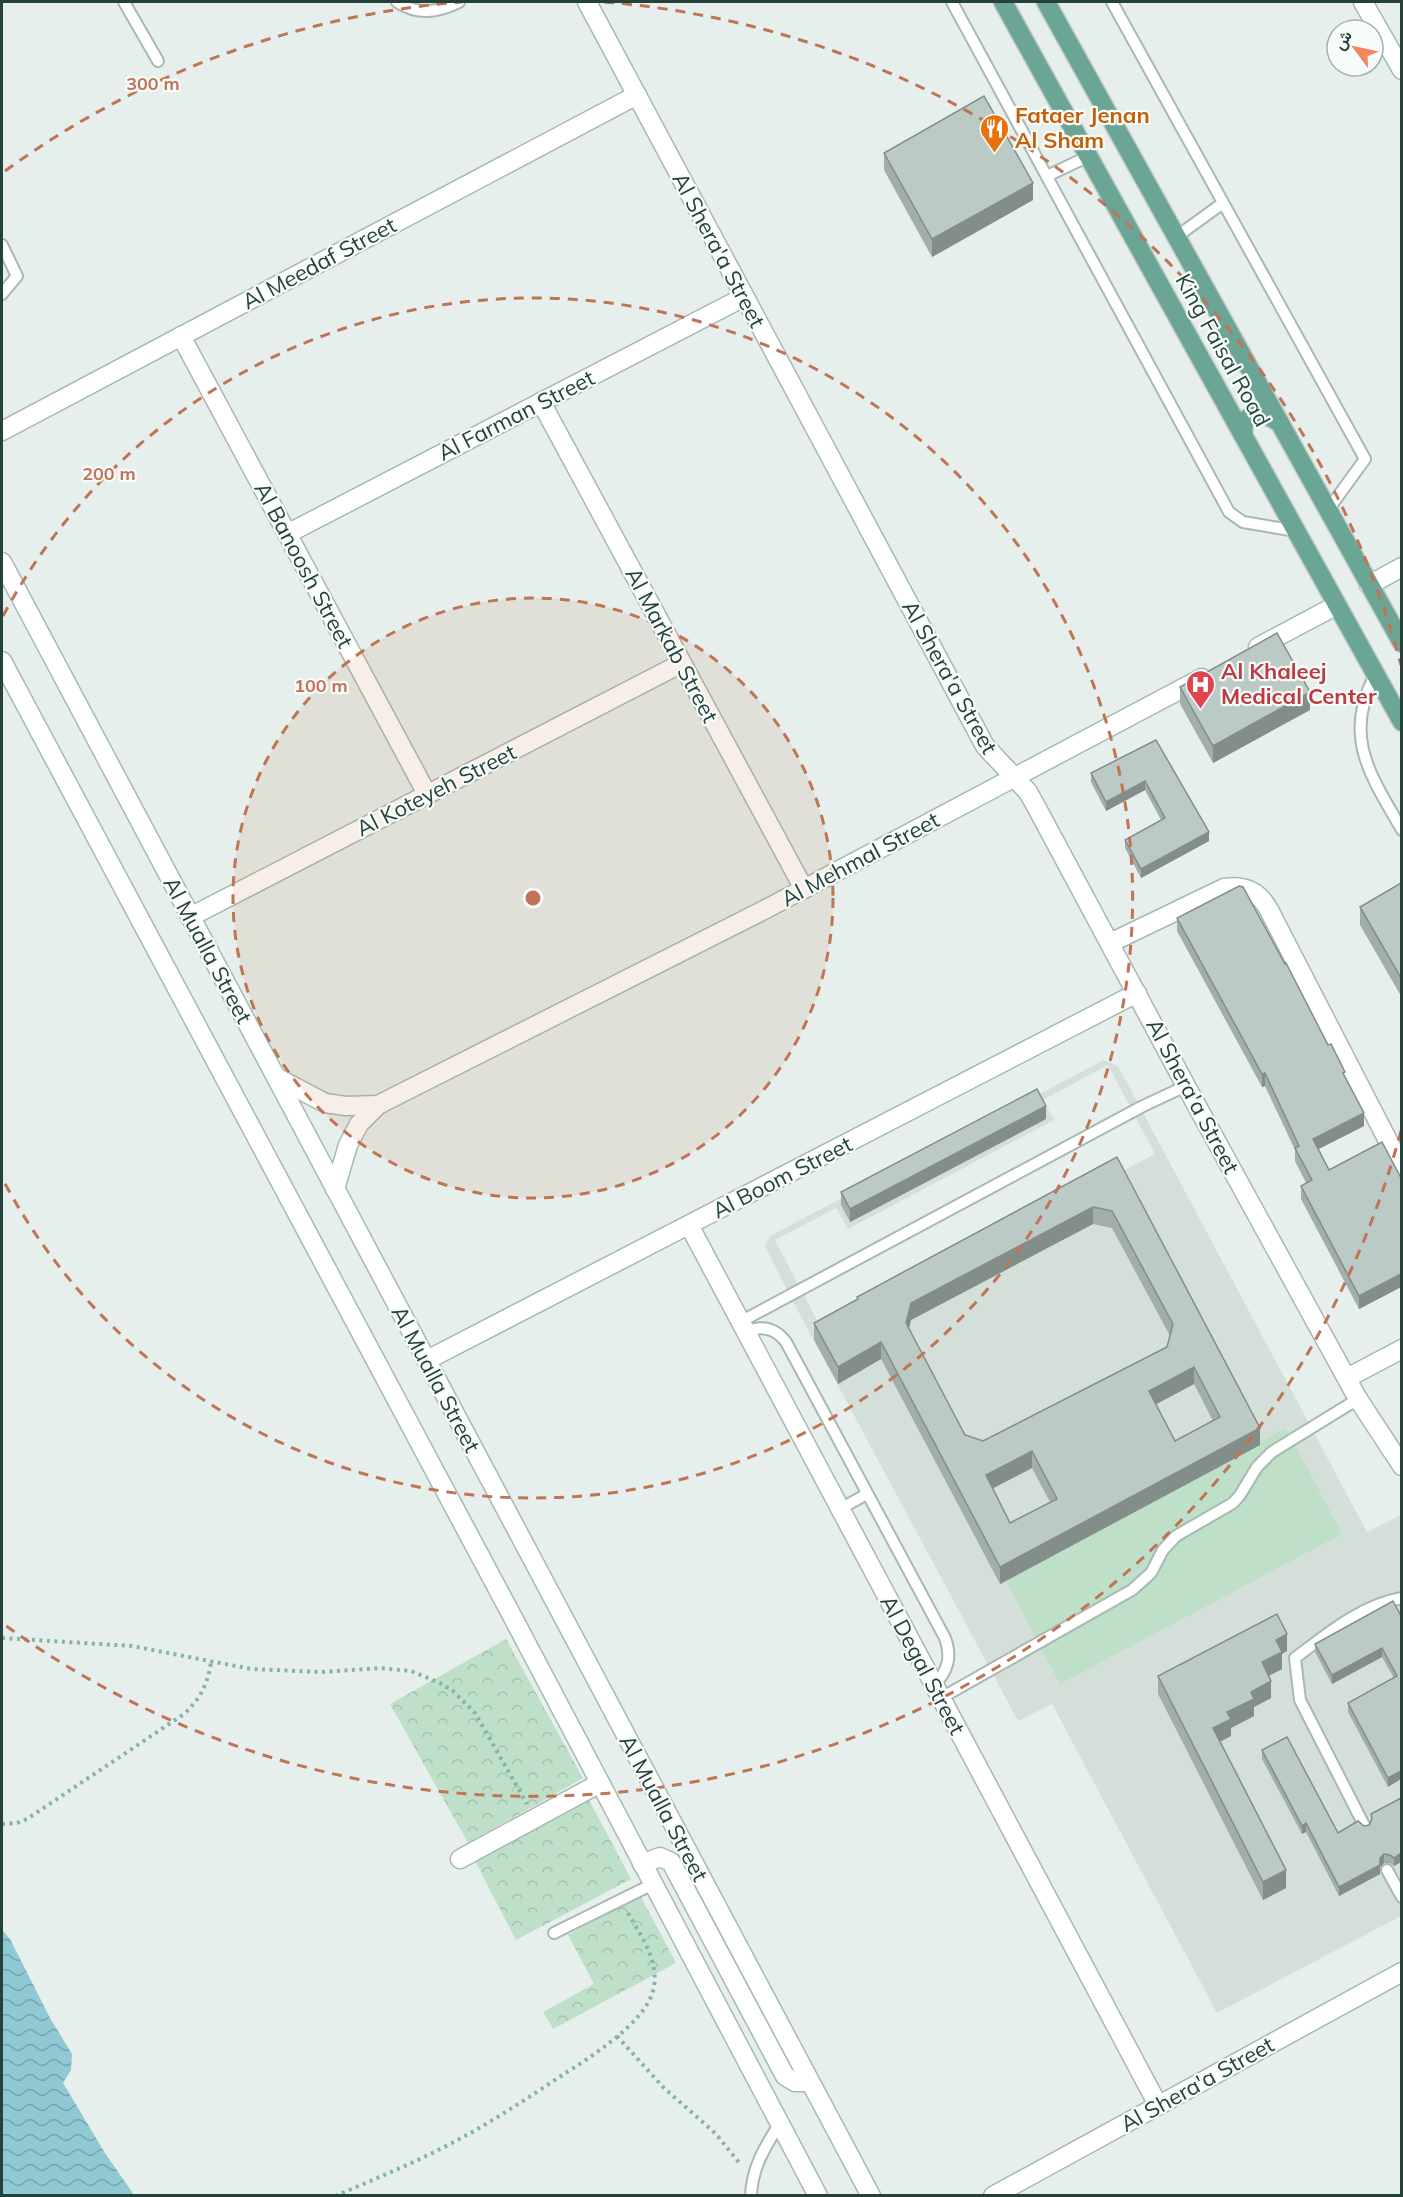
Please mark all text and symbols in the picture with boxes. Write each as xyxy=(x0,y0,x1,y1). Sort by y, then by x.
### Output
north arrow xyxy=(1325,18,1385,78)
text: ش xyxy=(1329,26,1356,53)
text: 300 m xyxy=(126,72,180,95)
place label: Fataer Jenan Al Sham xyxy=(1015,101,1150,154)
restaurant icon: Fataer Jenan Al Sham xyxy=(978,112,1010,154)
street label: Al Shera'a Street xyxy=(666,168,772,333)
street label: Al Meedaf Street xyxy=(237,211,401,315)
street label: King Faisal Road xyxy=(1169,269,1277,431)
street label: Al Farman Street xyxy=(433,363,599,467)
text: 200 m xyxy=(82,462,136,485)
street label: Al Banoosh Street xyxy=(249,477,360,653)
street label: Al Markab Street xyxy=(619,563,725,728)
street label: Al Shera'a Street xyxy=(896,595,1004,759)
place label: Al Khaleej Medical Center xyxy=(1221,657,1377,710)
hospital icon: Al Khaleej Medical Center xyxy=(1184,668,1216,710)
text: 100 m xyxy=(294,674,348,697)
street label: Al Koteyeh Street xyxy=(351,738,521,842)
street label: Al Mehmal Street xyxy=(776,805,944,912)
street label: Al Mualla Street xyxy=(158,872,259,1028)
centre of rings xyxy=(523,888,543,908)
street label: Al Shera'a Street xyxy=(1140,1014,1246,1179)
street label: Al Boom Street xyxy=(707,1130,857,1224)
street label: Al Mualla Street xyxy=(386,1301,487,1457)
street label: Al Degal Street xyxy=(875,1591,972,1740)
street label: Al Mualla Street xyxy=(614,1730,715,1886)
street label: Al Shera'a Street xyxy=(1115,2030,1279,2138)

